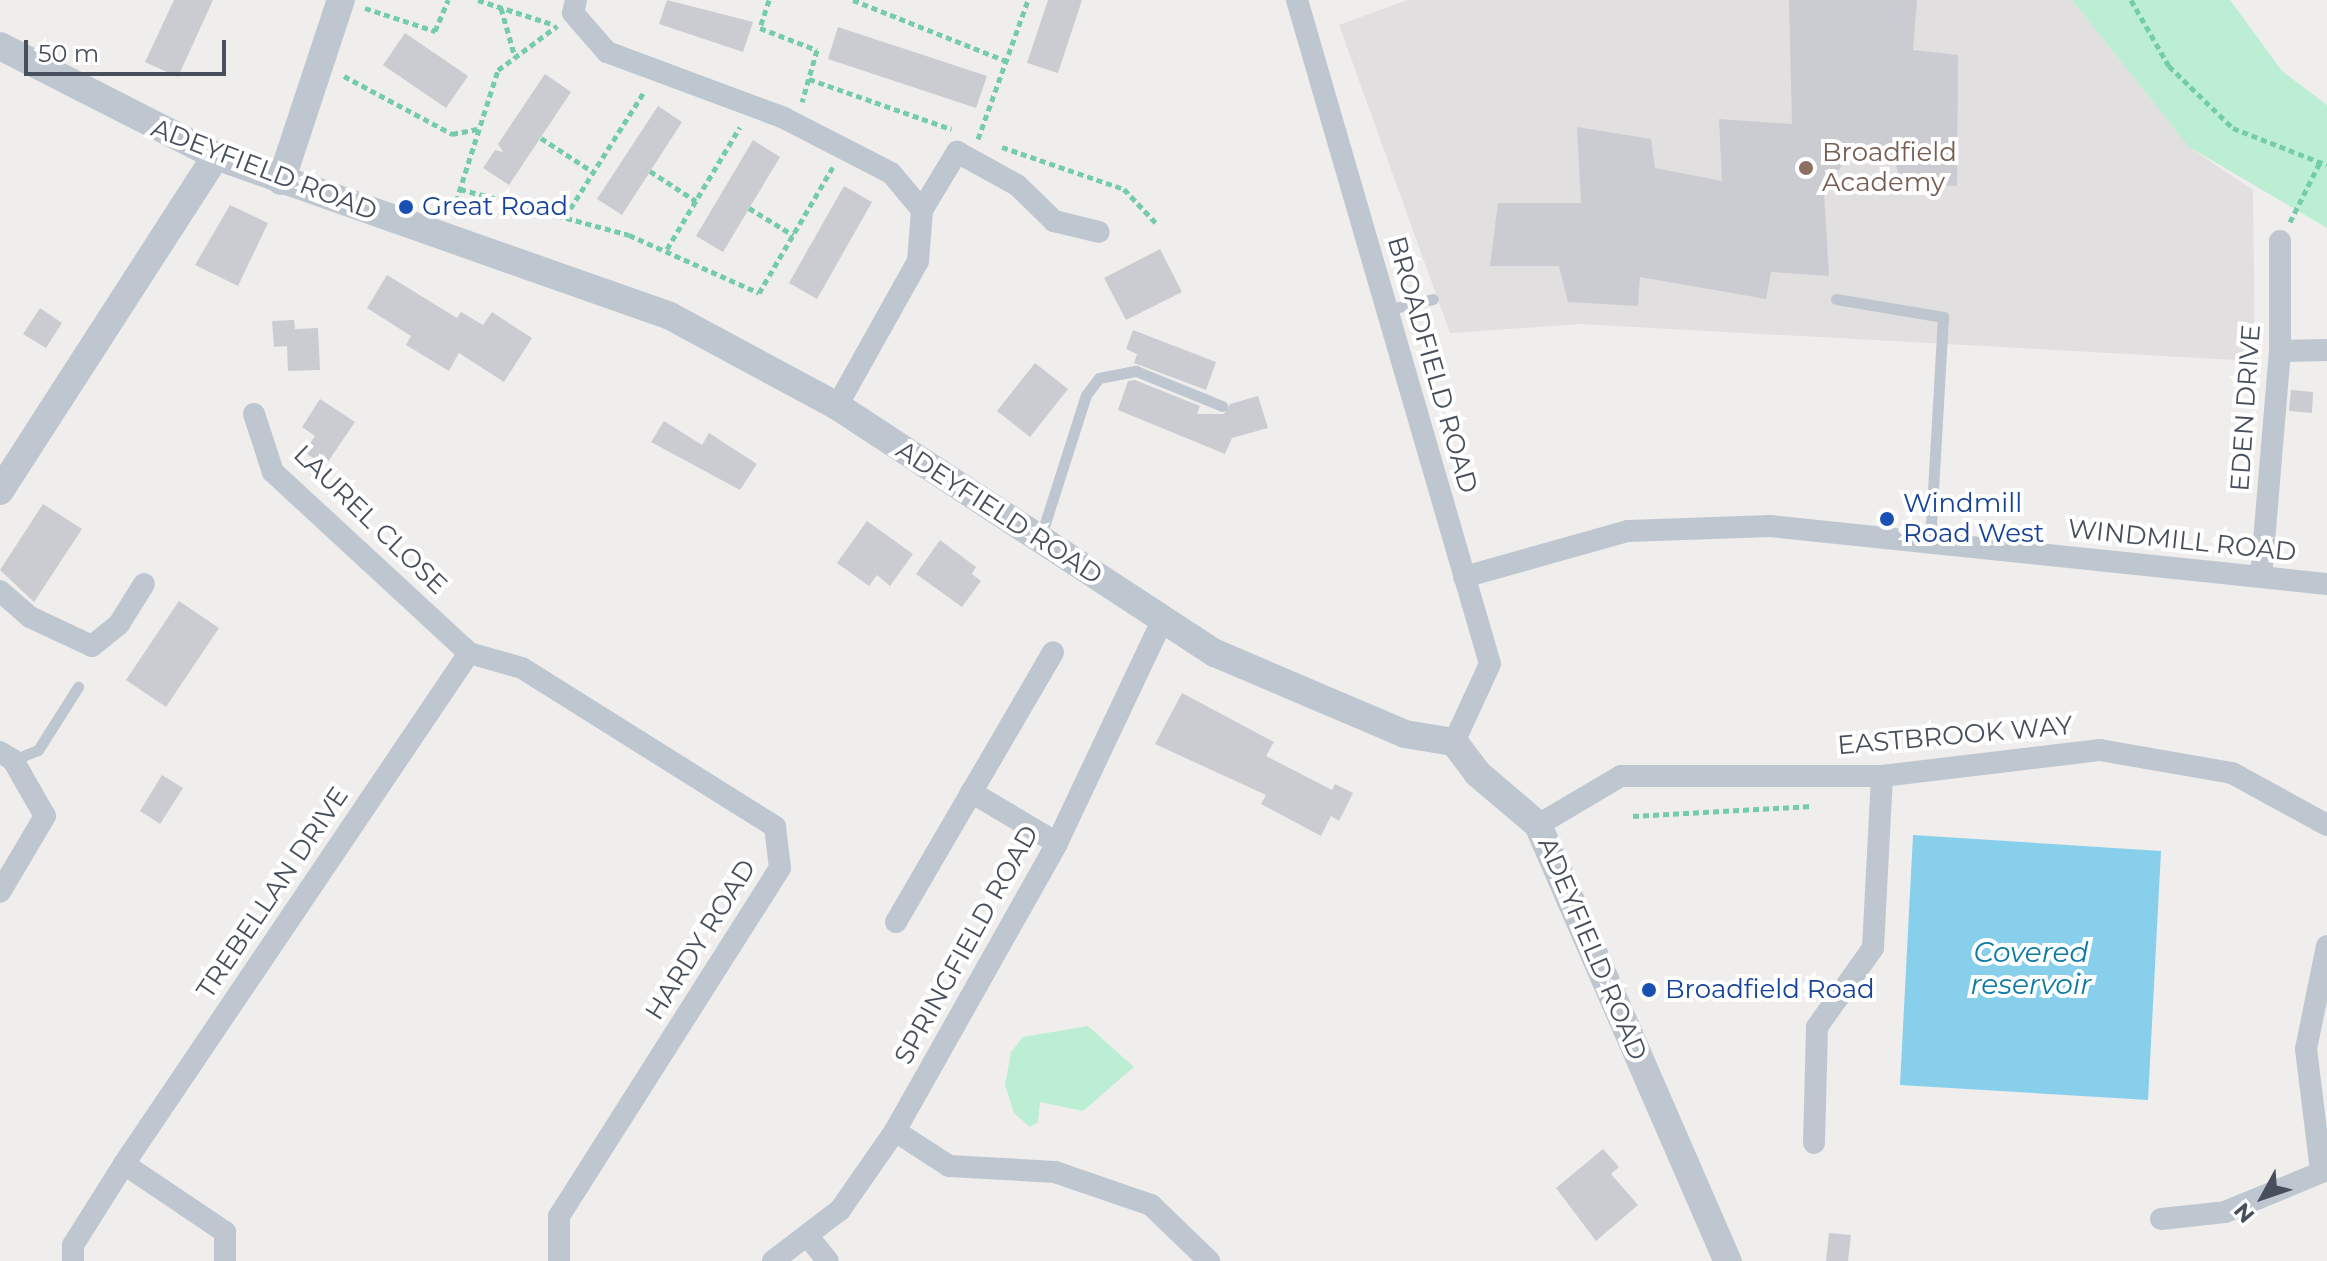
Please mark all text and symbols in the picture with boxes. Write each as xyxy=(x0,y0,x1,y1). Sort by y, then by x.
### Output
scale bar xyxy=(28,24,230,74)
text: 50 m xyxy=(38,39,99,68)
street label: ADEYFIELD ROAD xyxy=(147,113,381,227)
place label: Broadfield Academy xyxy=(1822,137,1957,198)
marker: Broadfield Academy xyxy=(1797,159,1815,177)
place label: Great Road xyxy=(422,191,568,223)
marker: Great Road xyxy=(397,198,415,216)
street label: BROADFIELD ROAD xyxy=(1380,233,1484,497)
street label: EDEN DRIVE xyxy=(2225,324,2267,492)
street label: ADEYFIELD ROAD xyxy=(890,435,1108,591)
street label: LAUREL CLOSE xyxy=(287,439,453,601)
place label: Windmill Road West xyxy=(1903,488,2044,550)
marker: Windmill Road West xyxy=(1878,510,1896,528)
street label: WINDMILL ROAD xyxy=(2066,513,2298,569)
street label: EASTBROOK WAY xyxy=(1836,710,2074,762)
street label: TREBELLAN DRIVE xyxy=(191,781,355,1005)
street label: SPRINGFIELD ROAD xyxy=(888,820,1046,1070)
street label: ADEYFIELD ROAD xyxy=(1531,833,1653,1065)
street label: HARDY ROAD xyxy=(639,854,763,1026)
water label: Covered reservoir xyxy=(1970,935,2092,1001)
place label: Broadfield Road xyxy=(1665,974,1875,1006)
marker: Broadfield Road xyxy=(1640,981,1658,999)
north arrow xyxy=(2223,1157,2303,1237)
text: N xyxy=(2228,1197,2260,1228)

